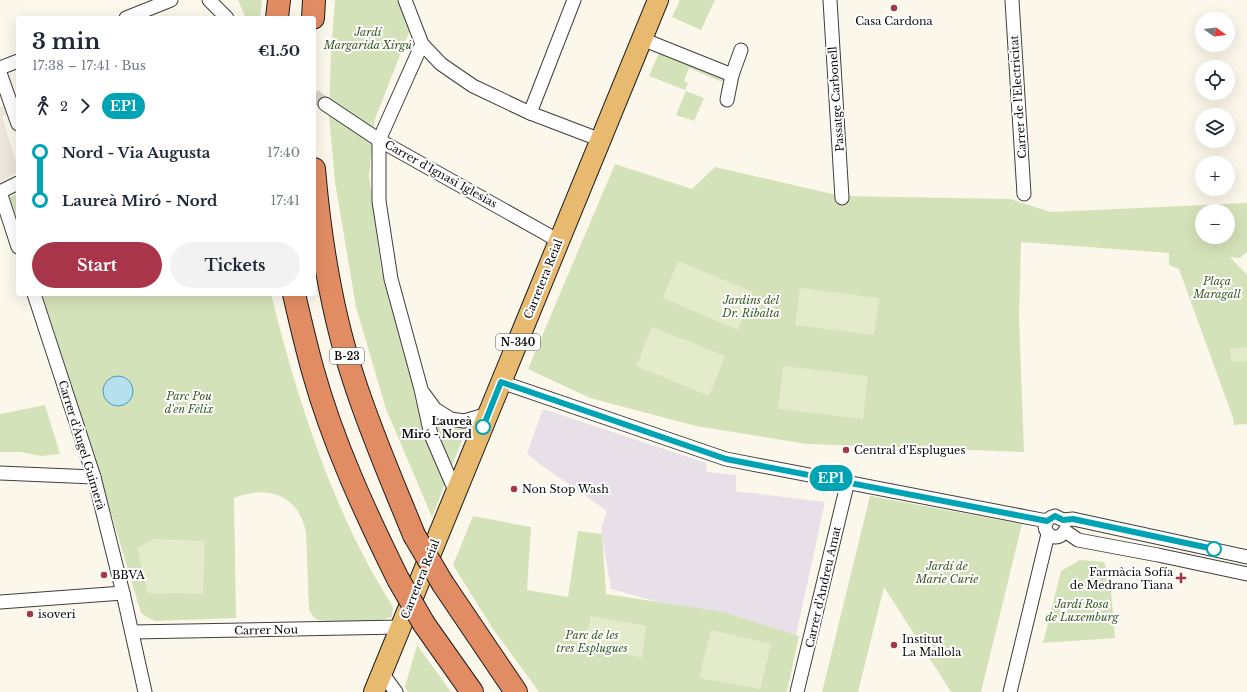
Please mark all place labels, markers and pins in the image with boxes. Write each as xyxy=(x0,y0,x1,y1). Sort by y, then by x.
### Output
marker: Casa Cardona xyxy=(889,3,899,13)
place label: Casa Cardona xyxy=(855,14,934,28)
place label: Laureà Miró - Nord xyxy=(402,414,473,441)
marker: Laureà Miró - Nord xyxy=(475,419,491,435)
place label: Central d'Esplugues xyxy=(854,443,965,457)
marker: Central d'Esplugues xyxy=(841,445,851,455)
place label: Non Stop Wash xyxy=(522,482,609,496)
marker: Non Stop Wash xyxy=(509,484,519,494)
unlabelled marker xyxy=(1206,541,1222,557)
place label: Farmàcia Sofía de Medrano Tiana xyxy=(1070,565,1174,592)
place label: BBVA xyxy=(112,568,145,582)
marker: BBVA xyxy=(99,570,109,580)
marker: Farmàcia Sofía de Medrano Tiana xyxy=(1176,573,1186,583)
place label: isoveri xyxy=(38,607,76,621)
marker: isoveri xyxy=(25,609,35,619)
place label: Institut La Mallola xyxy=(902,632,962,659)
marker: Institut La Mallola xyxy=(889,640,899,650)

